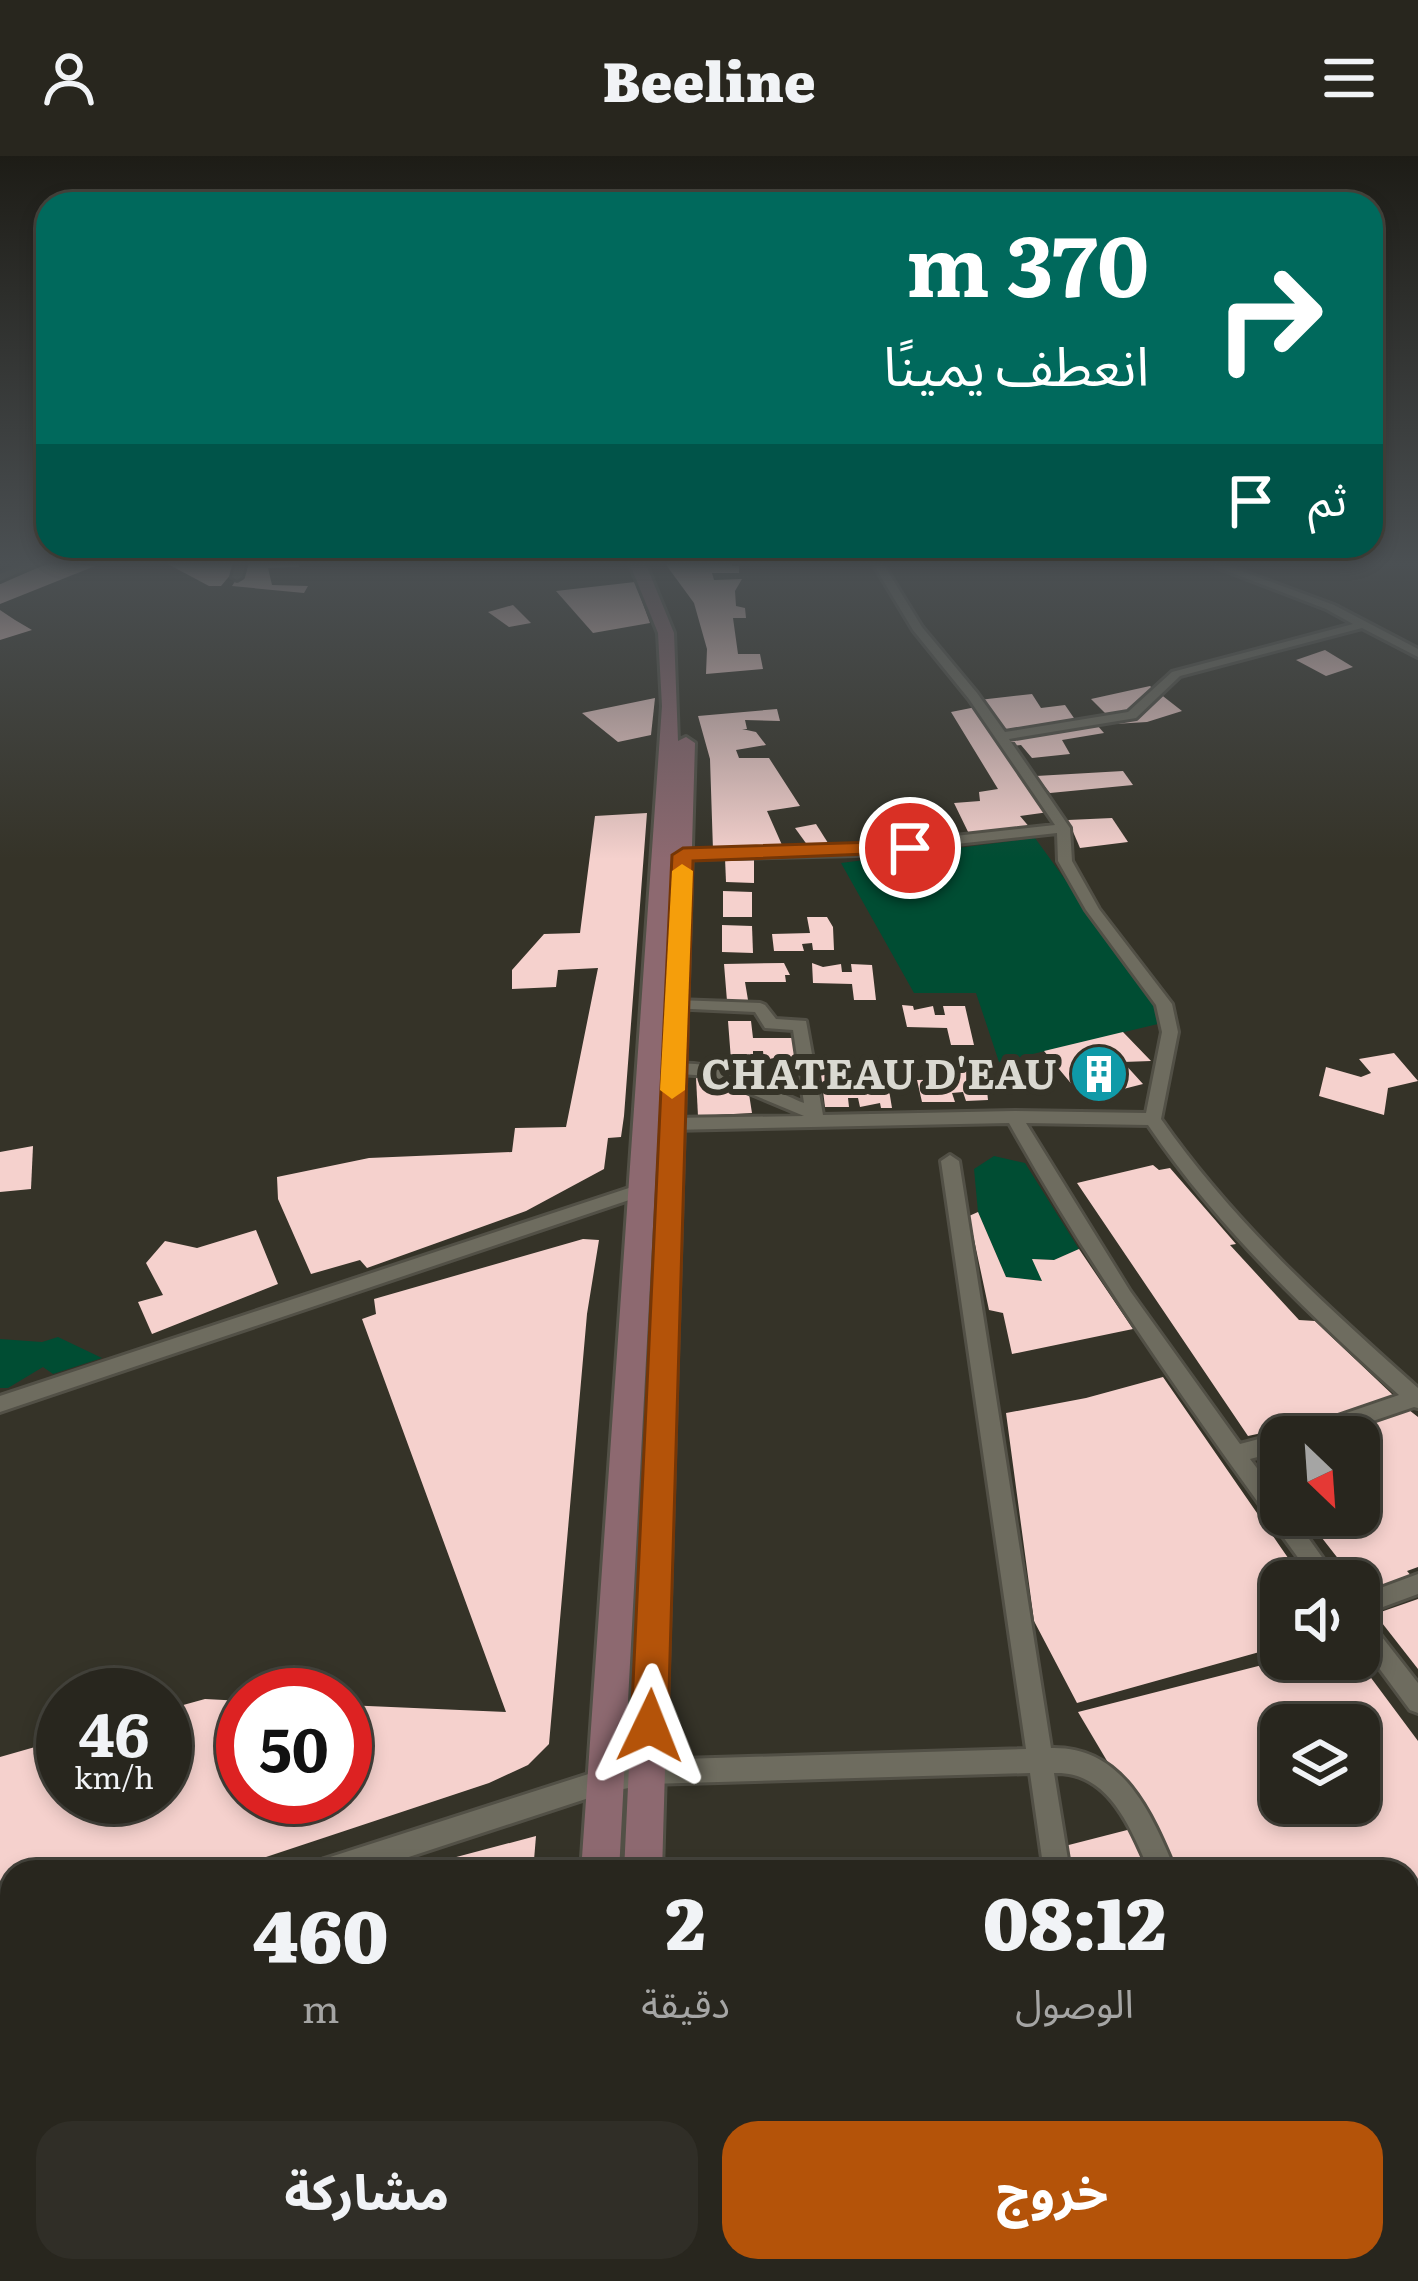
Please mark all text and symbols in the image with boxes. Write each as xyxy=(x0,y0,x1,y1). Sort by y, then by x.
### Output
text: Beeline xyxy=(602,38,816,119)
icon: person xyxy=(36,45,102,111)
icon: menu xyxy=(1316,45,1382,111)
text: 370 m xyxy=(906,198,1149,323)
icon: right xyxy=(1191,240,1347,396)
text: انعطف يمينًا xyxy=(883,322,1149,403)
text: ثم xyxy=(1308,463,1347,530)
icon: arrive xyxy=(1218,468,1284,534)
pin xyxy=(859,797,961,899)
icon: arrive xyxy=(877,815,943,881)
place label: CHATEAU D'EAU xyxy=(701,1040,1057,1102)
building icon: CHATEAU D'EAU xyxy=(1068,1043,1130,1105)
north arrow xyxy=(1260,1416,1380,1536)
map controls xyxy=(1260,1416,1380,1824)
button: sound xyxy=(1260,1560,1380,1680)
position arrow xyxy=(587,1663,713,1789)
speed limit sign: 50 xyxy=(216,1668,372,1824)
text: 46 xyxy=(78,1686,150,1775)
button: layers xyxy=(1260,1704,1380,1824)
text: km/h xyxy=(74,1754,154,1798)
text: 2 xyxy=(666,1865,706,1972)
text: 08:12 xyxy=(983,1865,1166,1972)
text: 460 xyxy=(253,1878,388,1985)
text: دقيقة xyxy=(641,1972,730,2030)
text: الوصول xyxy=(1015,1972,1134,2030)
text: m xyxy=(302,1977,340,2035)
button: مشاركة xyxy=(36,2121,698,2259)
button: خروج xyxy=(722,2121,1383,2259)

